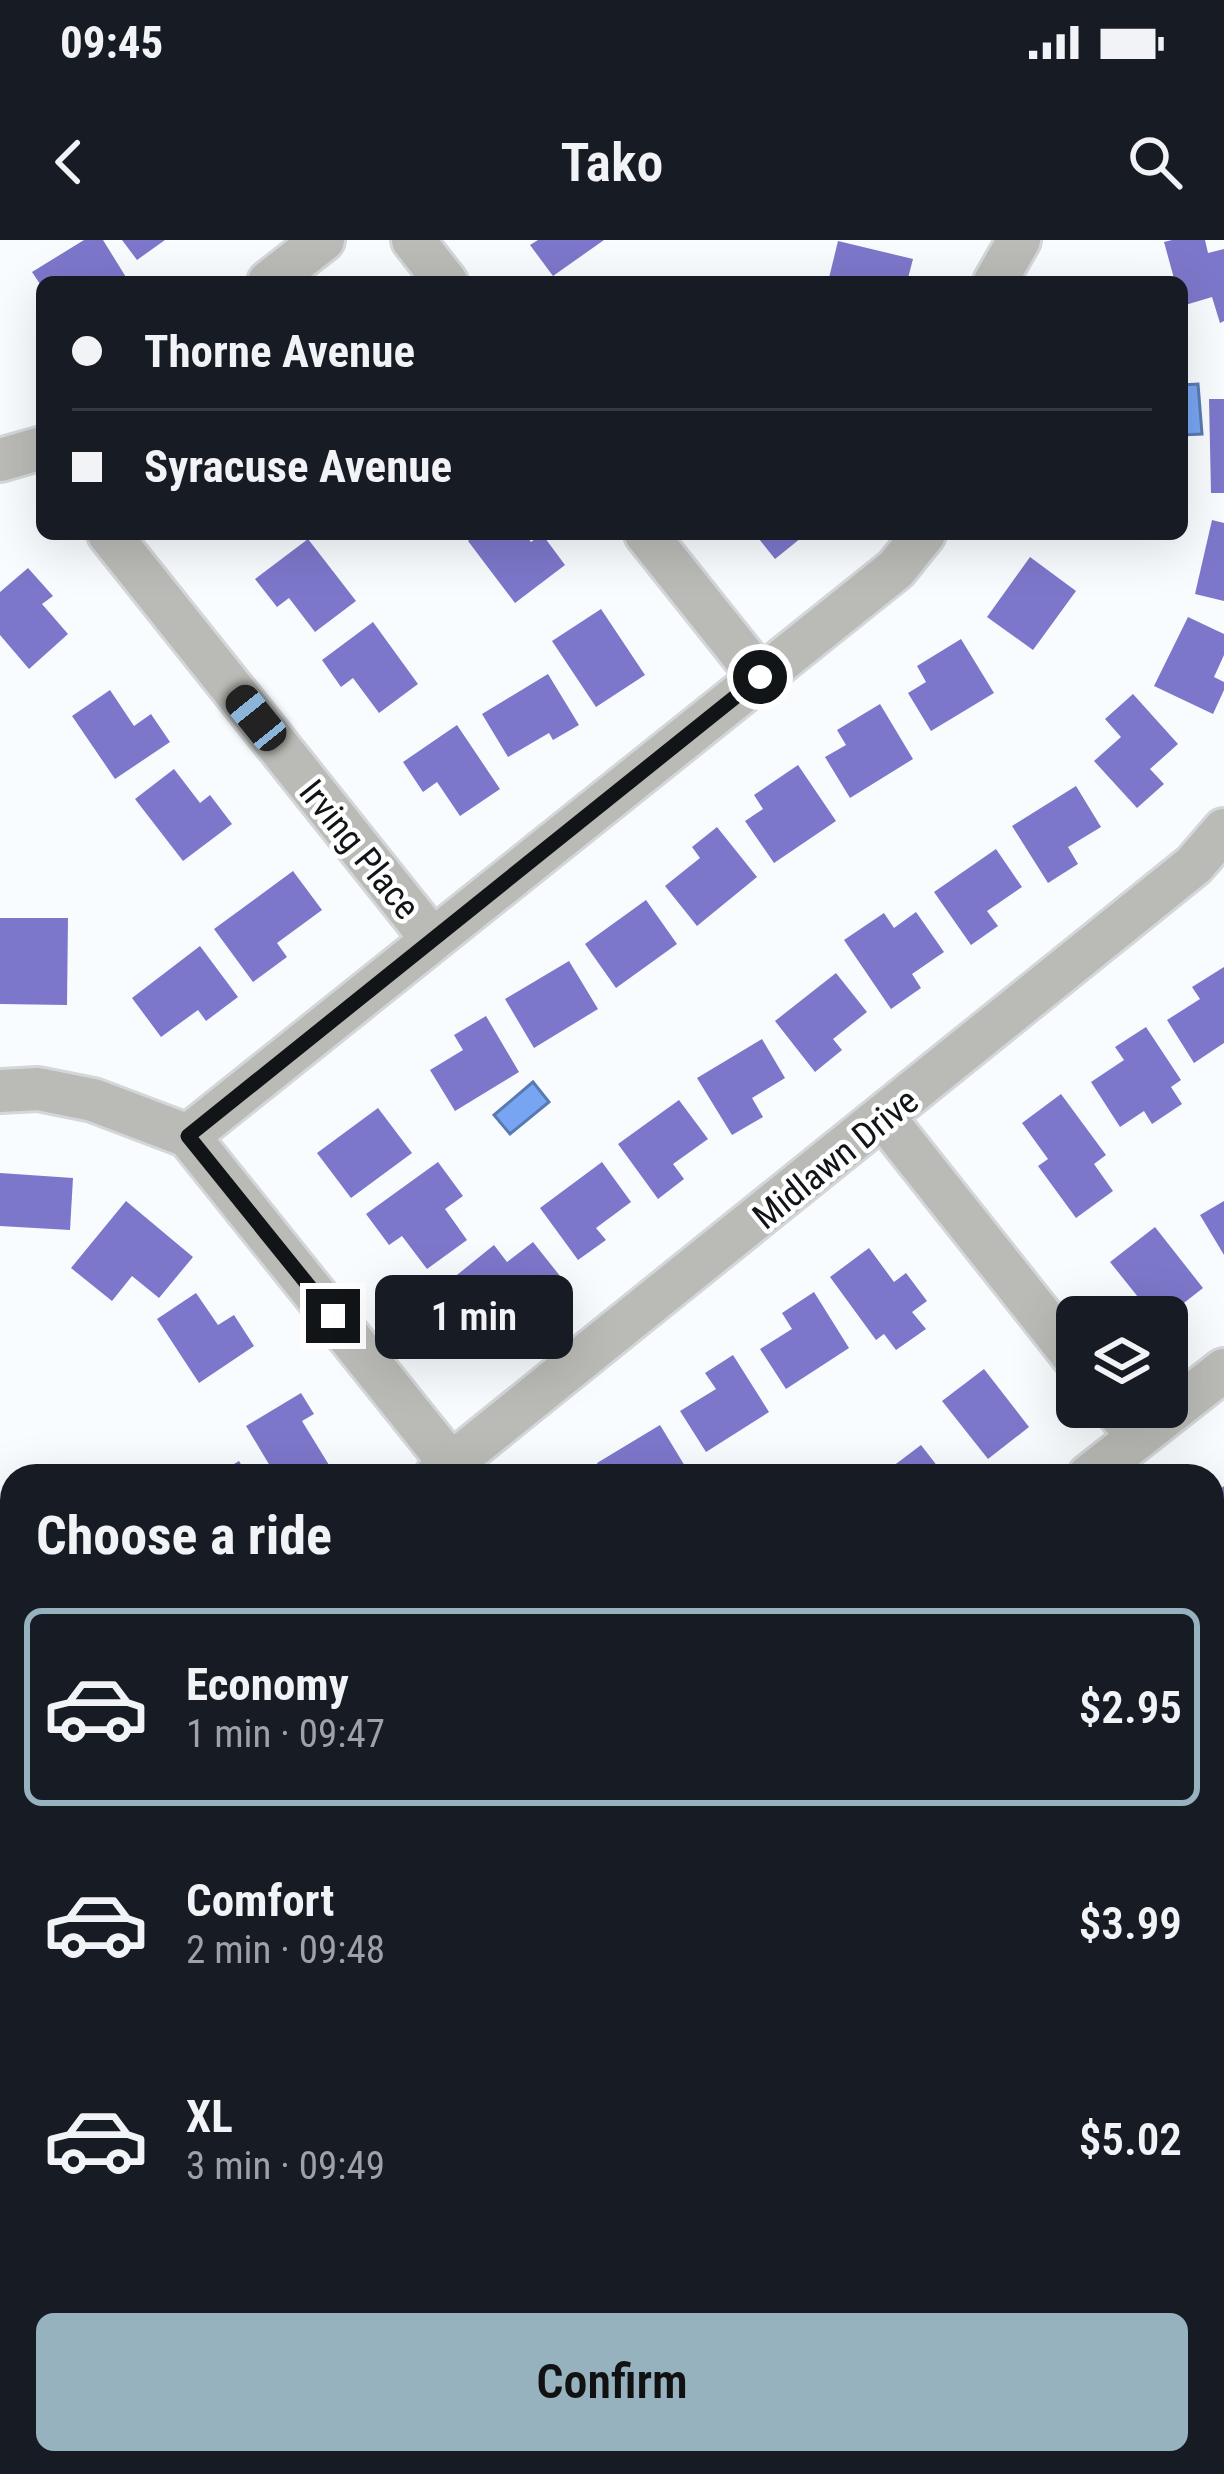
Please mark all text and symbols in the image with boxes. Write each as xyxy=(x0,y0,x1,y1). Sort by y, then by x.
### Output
text: 09:45 xyxy=(60,16,163,69)
icon: back xyxy=(36,129,102,195)
icon: search xyxy=(1122,129,1188,195)
text: Tako xyxy=(561,131,663,194)
text: Thorne Avenue xyxy=(144,325,415,378)
text: Syracuse Avenue xyxy=(144,440,452,493)
route start xyxy=(733,650,787,704)
car xyxy=(219,679,293,757)
street label: Irving Place xyxy=(291,772,428,927)
street label: Midlawn Drive xyxy=(745,1080,926,1238)
callout: 1 min xyxy=(375,1274,573,1358)
route end xyxy=(306,1289,360,1343)
text: 1 min xyxy=(431,1294,517,1340)
map controls xyxy=(1056,1296,1188,1428)
button: layers xyxy=(1056,1296,1188,1428)
text: Choose a ride xyxy=(36,1504,332,1567)
icon: car xyxy=(42,1653,150,1761)
text: Economy xyxy=(186,1658,349,1711)
text: $2.95 xyxy=(1079,1681,1182,1734)
text: 1 min · 09:47 xyxy=(186,1711,385,1757)
icon: car xyxy=(42,1869,150,1977)
text: Comfort xyxy=(186,1874,334,1927)
text: $3.99 xyxy=(1079,1897,1182,1950)
text: 2 min · 09:48 xyxy=(186,1927,385,1973)
icon: car xyxy=(42,2085,150,2193)
text: XL xyxy=(186,2090,233,2143)
text: $5.02 xyxy=(1079,2113,1182,2166)
text: 3 min · 09:49 xyxy=(186,2143,385,2189)
button: Confirm xyxy=(36,2313,1188,2451)

